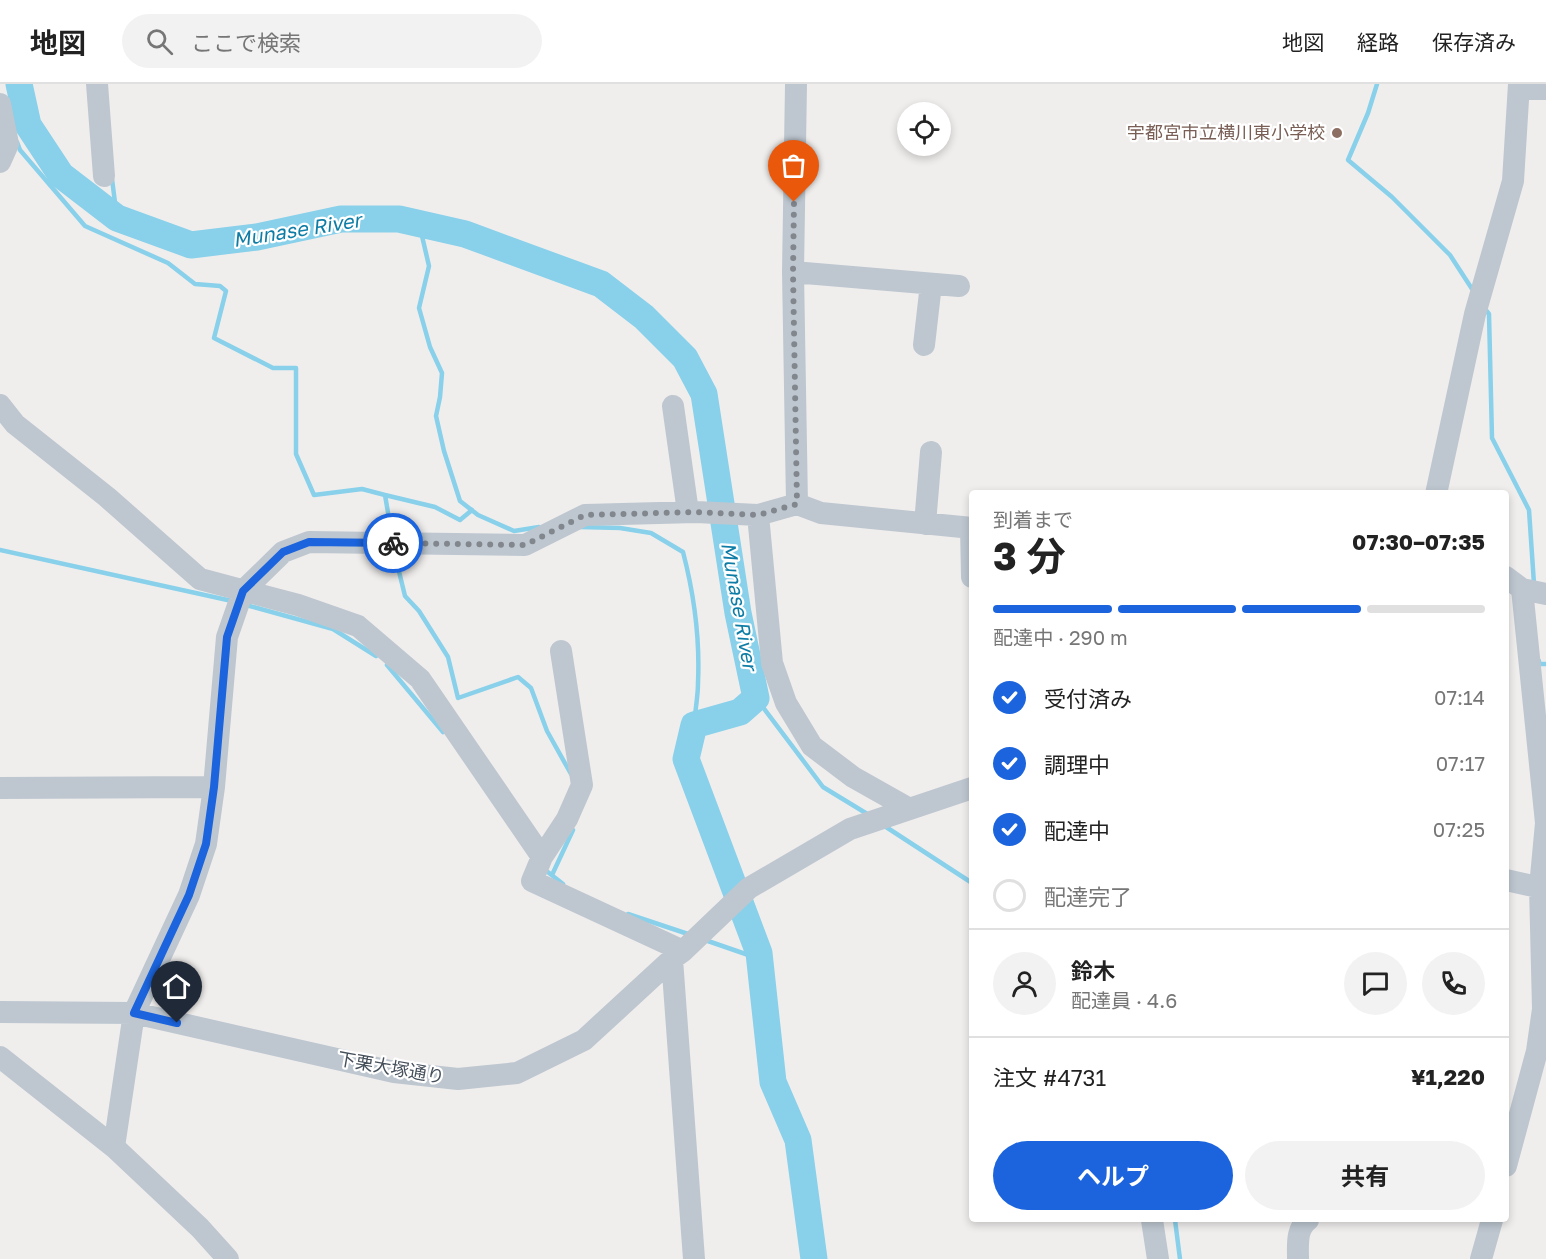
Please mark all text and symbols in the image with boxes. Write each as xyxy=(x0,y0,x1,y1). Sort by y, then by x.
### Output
search box xyxy=(122,14,542,68)
icon: search xyxy=(143,25,176,58)
text: 地図 xyxy=(30,26,86,59)
text: ここで検索 xyxy=(191,29,301,56)
text: 地図 xyxy=(1282,29,1324,55)
text: 経路 xyxy=(1357,29,1399,55)
text: 保存済み xyxy=(1432,29,1516,55)
map controls xyxy=(897,102,951,156)
button: locate xyxy=(897,102,951,156)
place label: 宇都宮市立横川東小学校 xyxy=(1127,121,1325,143)
marker: 宇都宮市立横川東小学校 xyxy=(1330,126,1344,140)
pin xyxy=(768,140,819,202)
icon: bag xyxy=(777,149,810,182)
water label: Munase River xyxy=(231,207,366,251)
text: 到着まで xyxy=(993,507,1073,531)
courier xyxy=(363,513,423,573)
icon: bike xyxy=(377,527,410,560)
text: 07:30–07:35 xyxy=(1352,528,1485,555)
text: 3 分 xyxy=(993,532,1066,579)
water label: Munase River xyxy=(717,540,764,675)
text: 配達中 · 290 m xyxy=(993,625,1128,649)
icon: check xyxy=(993,681,1026,714)
text: 受付済み xyxy=(1044,685,1132,712)
text: 07:14 xyxy=(1434,685,1485,709)
icon: check xyxy=(993,747,1026,780)
text: 調理中 xyxy=(1044,751,1110,778)
text: 07:17 xyxy=(1436,751,1485,775)
icon: check xyxy=(993,813,1026,846)
text: 配達中 xyxy=(1044,817,1110,844)
text: 07:25 xyxy=(1433,817,1485,841)
text: 配達完了 xyxy=(1044,883,1132,910)
button: person xyxy=(993,952,1056,1015)
button: chat xyxy=(1344,952,1407,1015)
button: phone xyxy=(1422,952,1485,1015)
text: 鈴木 xyxy=(1071,957,1115,984)
pin xyxy=(151,961,202,1023)
icon: home xyxy=(160,970,193,1003)
text: 配達員 · 4.6 xyxy=(1071,988,1177,1012)
street label: 下栗大塚通り xyxy=(336,1047,446,1087)
text: ¥1,220 xyxy=(1411,1063,1485,1090)
text: 注文 #4731 xyxy=(993,1064,1106,1091)
button: ヘルプ xyxy=(993,1141,1233,1210)
button: 共有 xyxy=(1245,1141,1485,1210)

